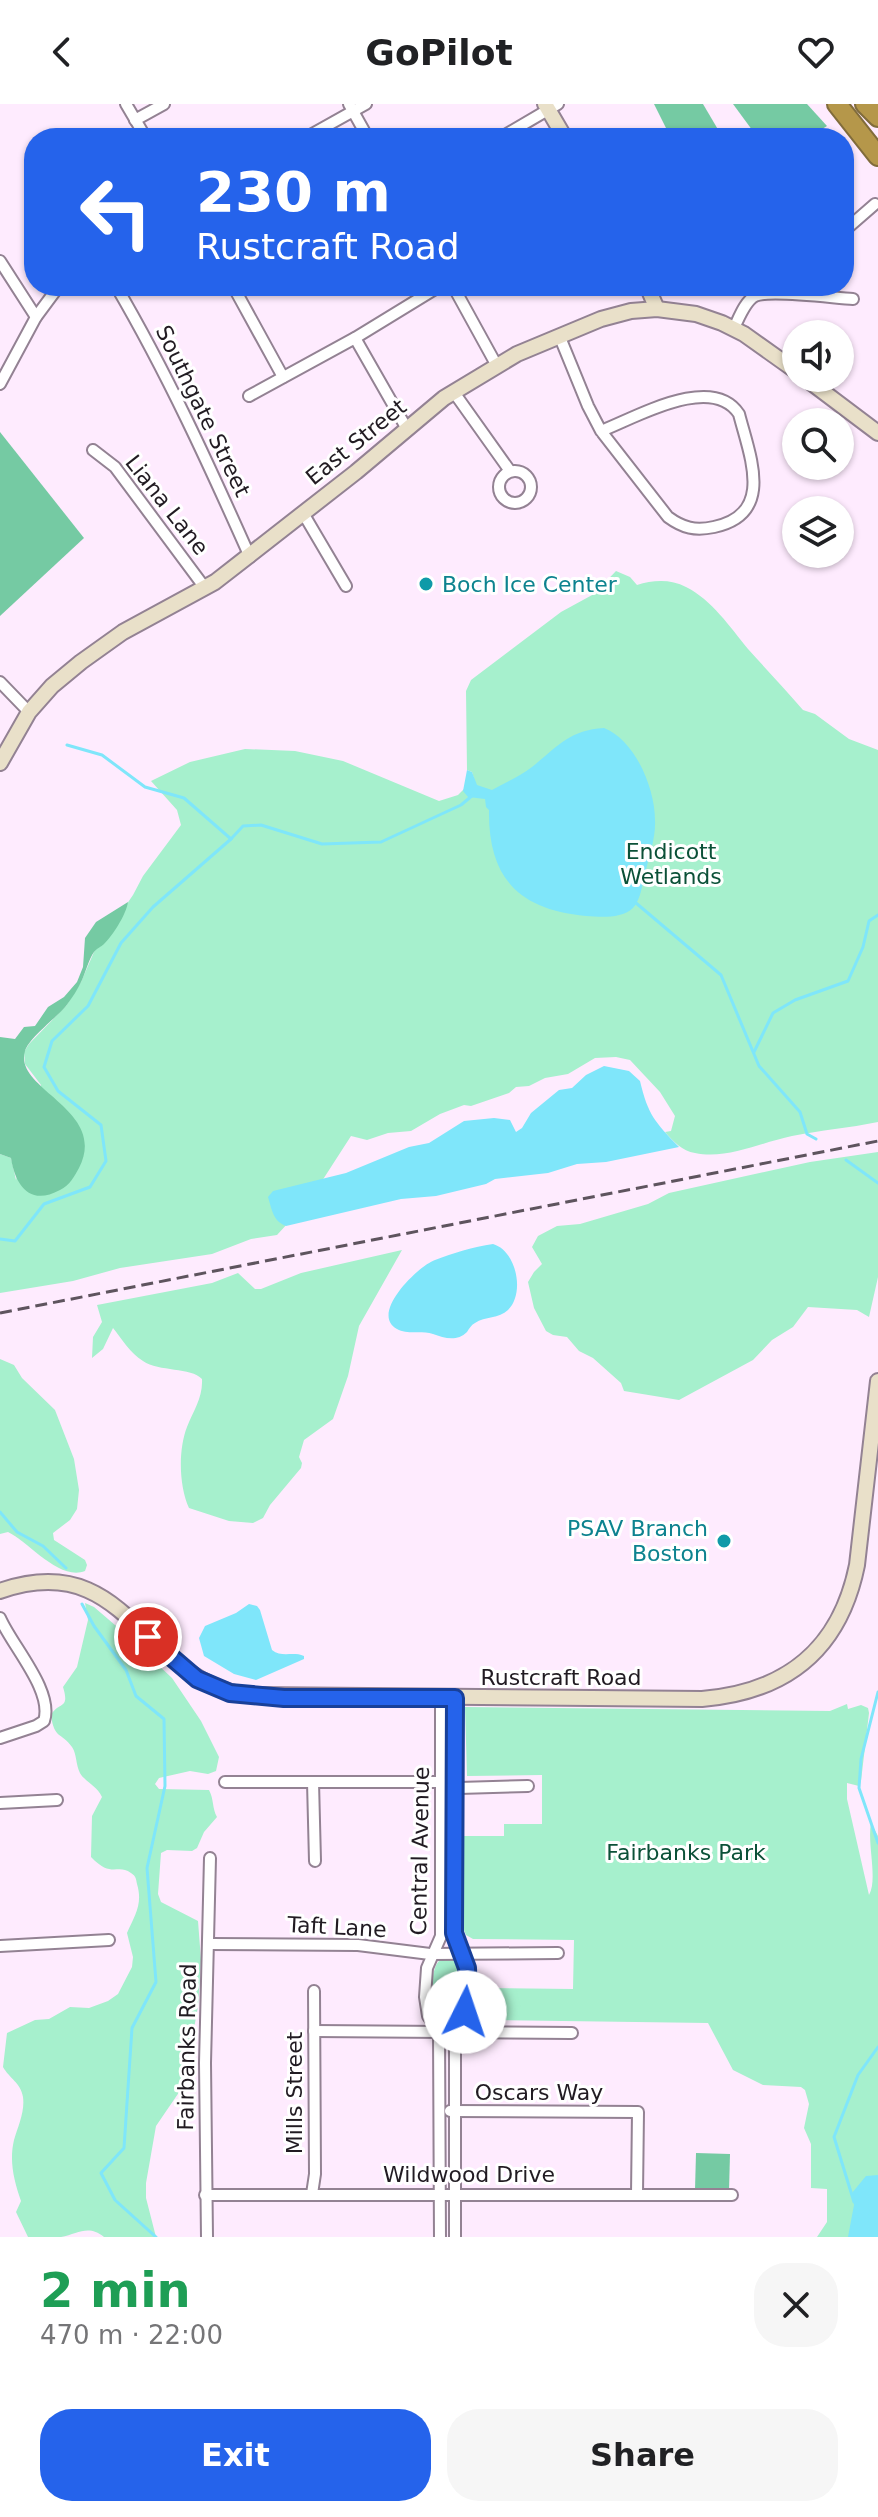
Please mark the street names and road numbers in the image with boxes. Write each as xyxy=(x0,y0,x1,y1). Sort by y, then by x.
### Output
street label: Southgate Street xyxy=(151,321,255,501)
street label: East Street xyxy=(301,394,411,490)
street label: Liana Lane xyxy=(120,450,214,560)
street label: Rustcraft Road xyxy=(480,1665,642,1690)
street label: Central Avenue xyxy=(406,1766,434,1936)
street label: Taft Lane xyxy=(286,1912,387,1942)
street label: Fairbanks Road xyxy=(173,1963,201,2131)
street label: Mills Street xyxy=(282,2031,307,2154)
street label: Oscars Way xyxy=(475,2080,603,2105)
street label: Wildwood Drive xyxy=(383,2162,555,2187)

